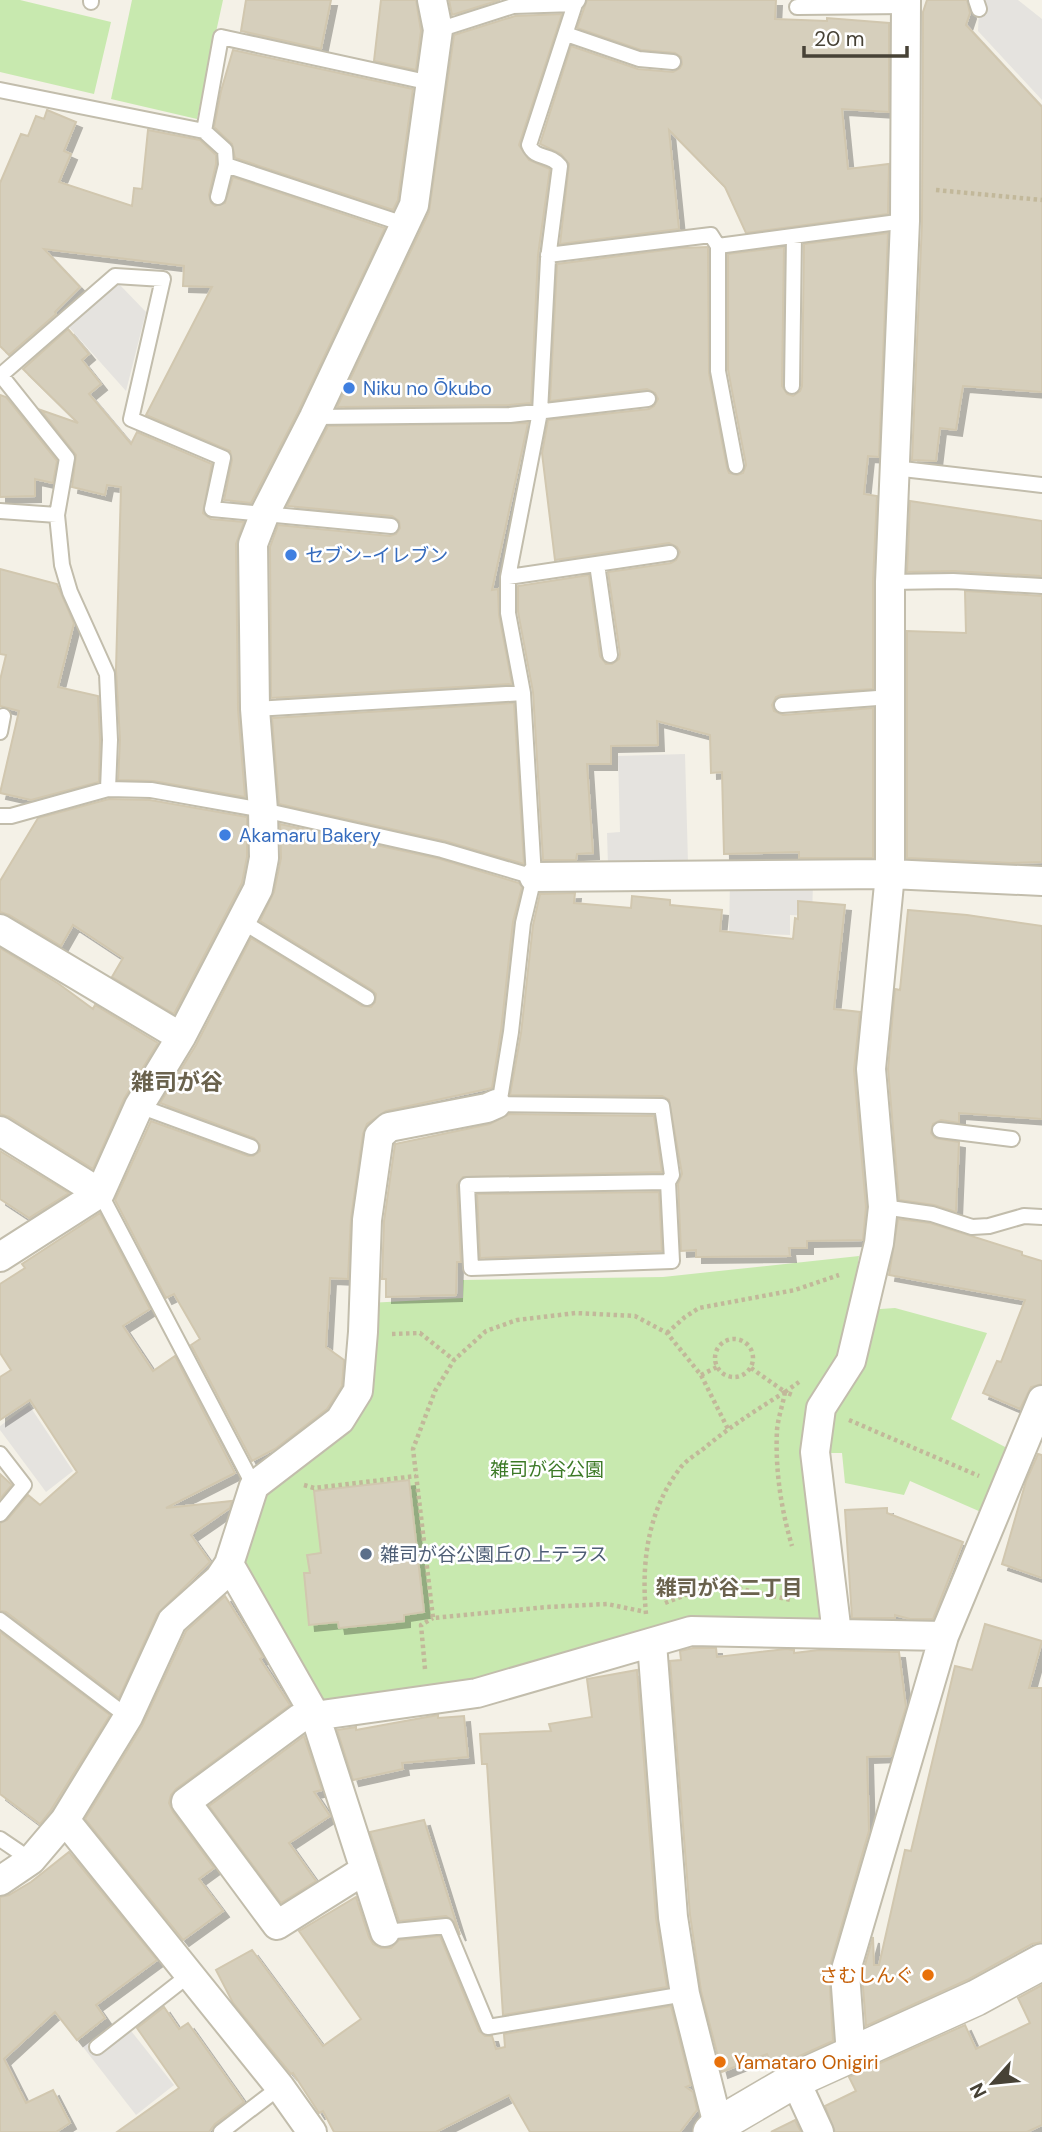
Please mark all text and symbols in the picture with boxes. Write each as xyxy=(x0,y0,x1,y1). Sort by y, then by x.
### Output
scale bar xyxy=(804,14,907,58)
text: 20 m xyxy=(814,25,865,53)
place label: Niku no Ōkubo xyxy=(363,376,492,401)
marker: Niku no Ōkubo xyxy=(341,380,357,396)
place label: セブン-イレブン xyxy=(305,543,448,568)
marker: セブン-イレブン xyxy=(283,547,299,563)
place label: Akamaru Bakery xyxy=(239,823,381,848)
marker: Akamaru Bakery xyxy=(217,827,233,843)
district label: 雑司が谷 xyxy=(131,1067,223,1097)
park label: 雑司が谷公園 xyxy=(490,1457,604,1482)
place label: 雑司が谷公園丘の上テラス xyxy=(380,1542,608,1567)
marker: 雑司が谷公園丘の上テラス xyxy=(358,1546,374,1562)
district label: 雑司が谷二丁目 xyxy=(656,1574,803,1602)
place label: さむしんぐ xyxy=(819,1963,914,1988)
marker: さむしんぐ xyxy=(920,1967,936,1983)
north arrow xyxy=(958,2048,1028,2118)
place label: Yamataro Onigiri xyxy=(734,2050,879,2075)
marker: Yamataro Onigiri xyxy=(712,2054,728,2070)
text: N xyxy=(964,2079,993,2102)

